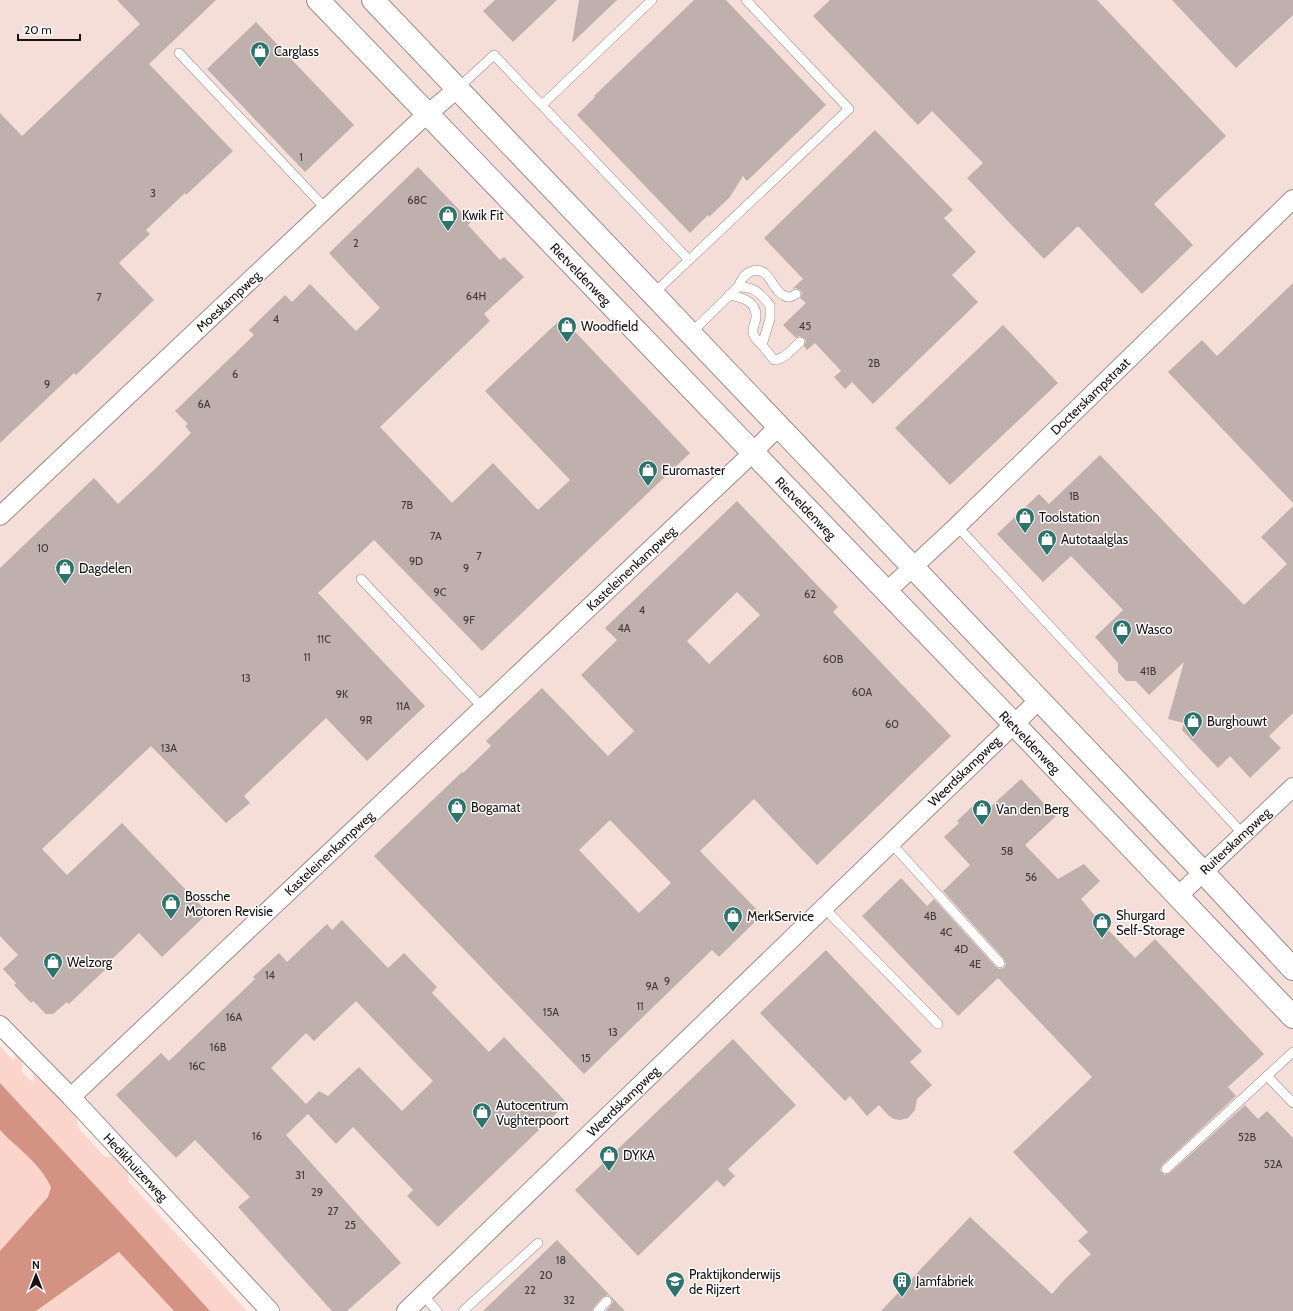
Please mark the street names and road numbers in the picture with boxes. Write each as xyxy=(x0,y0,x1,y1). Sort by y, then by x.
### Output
street label: Rietveldenweg xyxy=(547,239,615,309)
street label: Moeskampweg xyxy=(192,267,264,335)
street label: Docterskampstraat xyxy=(1047,354,1133,438)
street label: Rietveldenweg xyxy=(772,473,840,543)
street label: Kasteleinenkampweg xyxy=(583,522,679,614)
street label: Rietveldenweg xyxy=(996,707,1064,777)
street label: Weerdskampweg xyxy=(924,732,1004,810)
street label: Ruiterskampweg xyxy=(1196,804,1274,878)
street label: Kasteleinenkampweg xyxy=(281,807,377,899)
street label: Weerdskampweg xyxy=(583,1062,663,1140)
street label: Hedikhuizerweg xyxy=(100,1130,172,1205)

